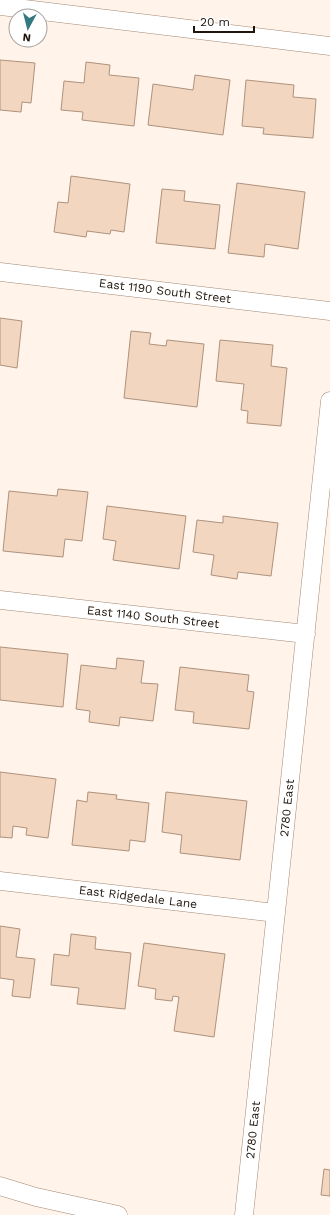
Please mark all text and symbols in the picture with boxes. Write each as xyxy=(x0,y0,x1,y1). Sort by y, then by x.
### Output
north arrow xyxy=(8,8,48,48)
scale bar xyxy=(194,8,254,34)
text: 20 m xyxy=(200,15,230,29)
text: N xyxy=(22,30,32,44)
street label: East 1190 South Street xyxy=(98,276,232,306)
street label: East 1140 South Street xyxy=(86,603,220,631)
street label: 2780 East xyxy=(277,778,297,838)
street label: East Ridgedale Lane xyxy=(78,883,198,911)
street label: 2780 East xyxy=(243,1100,263,1160)

